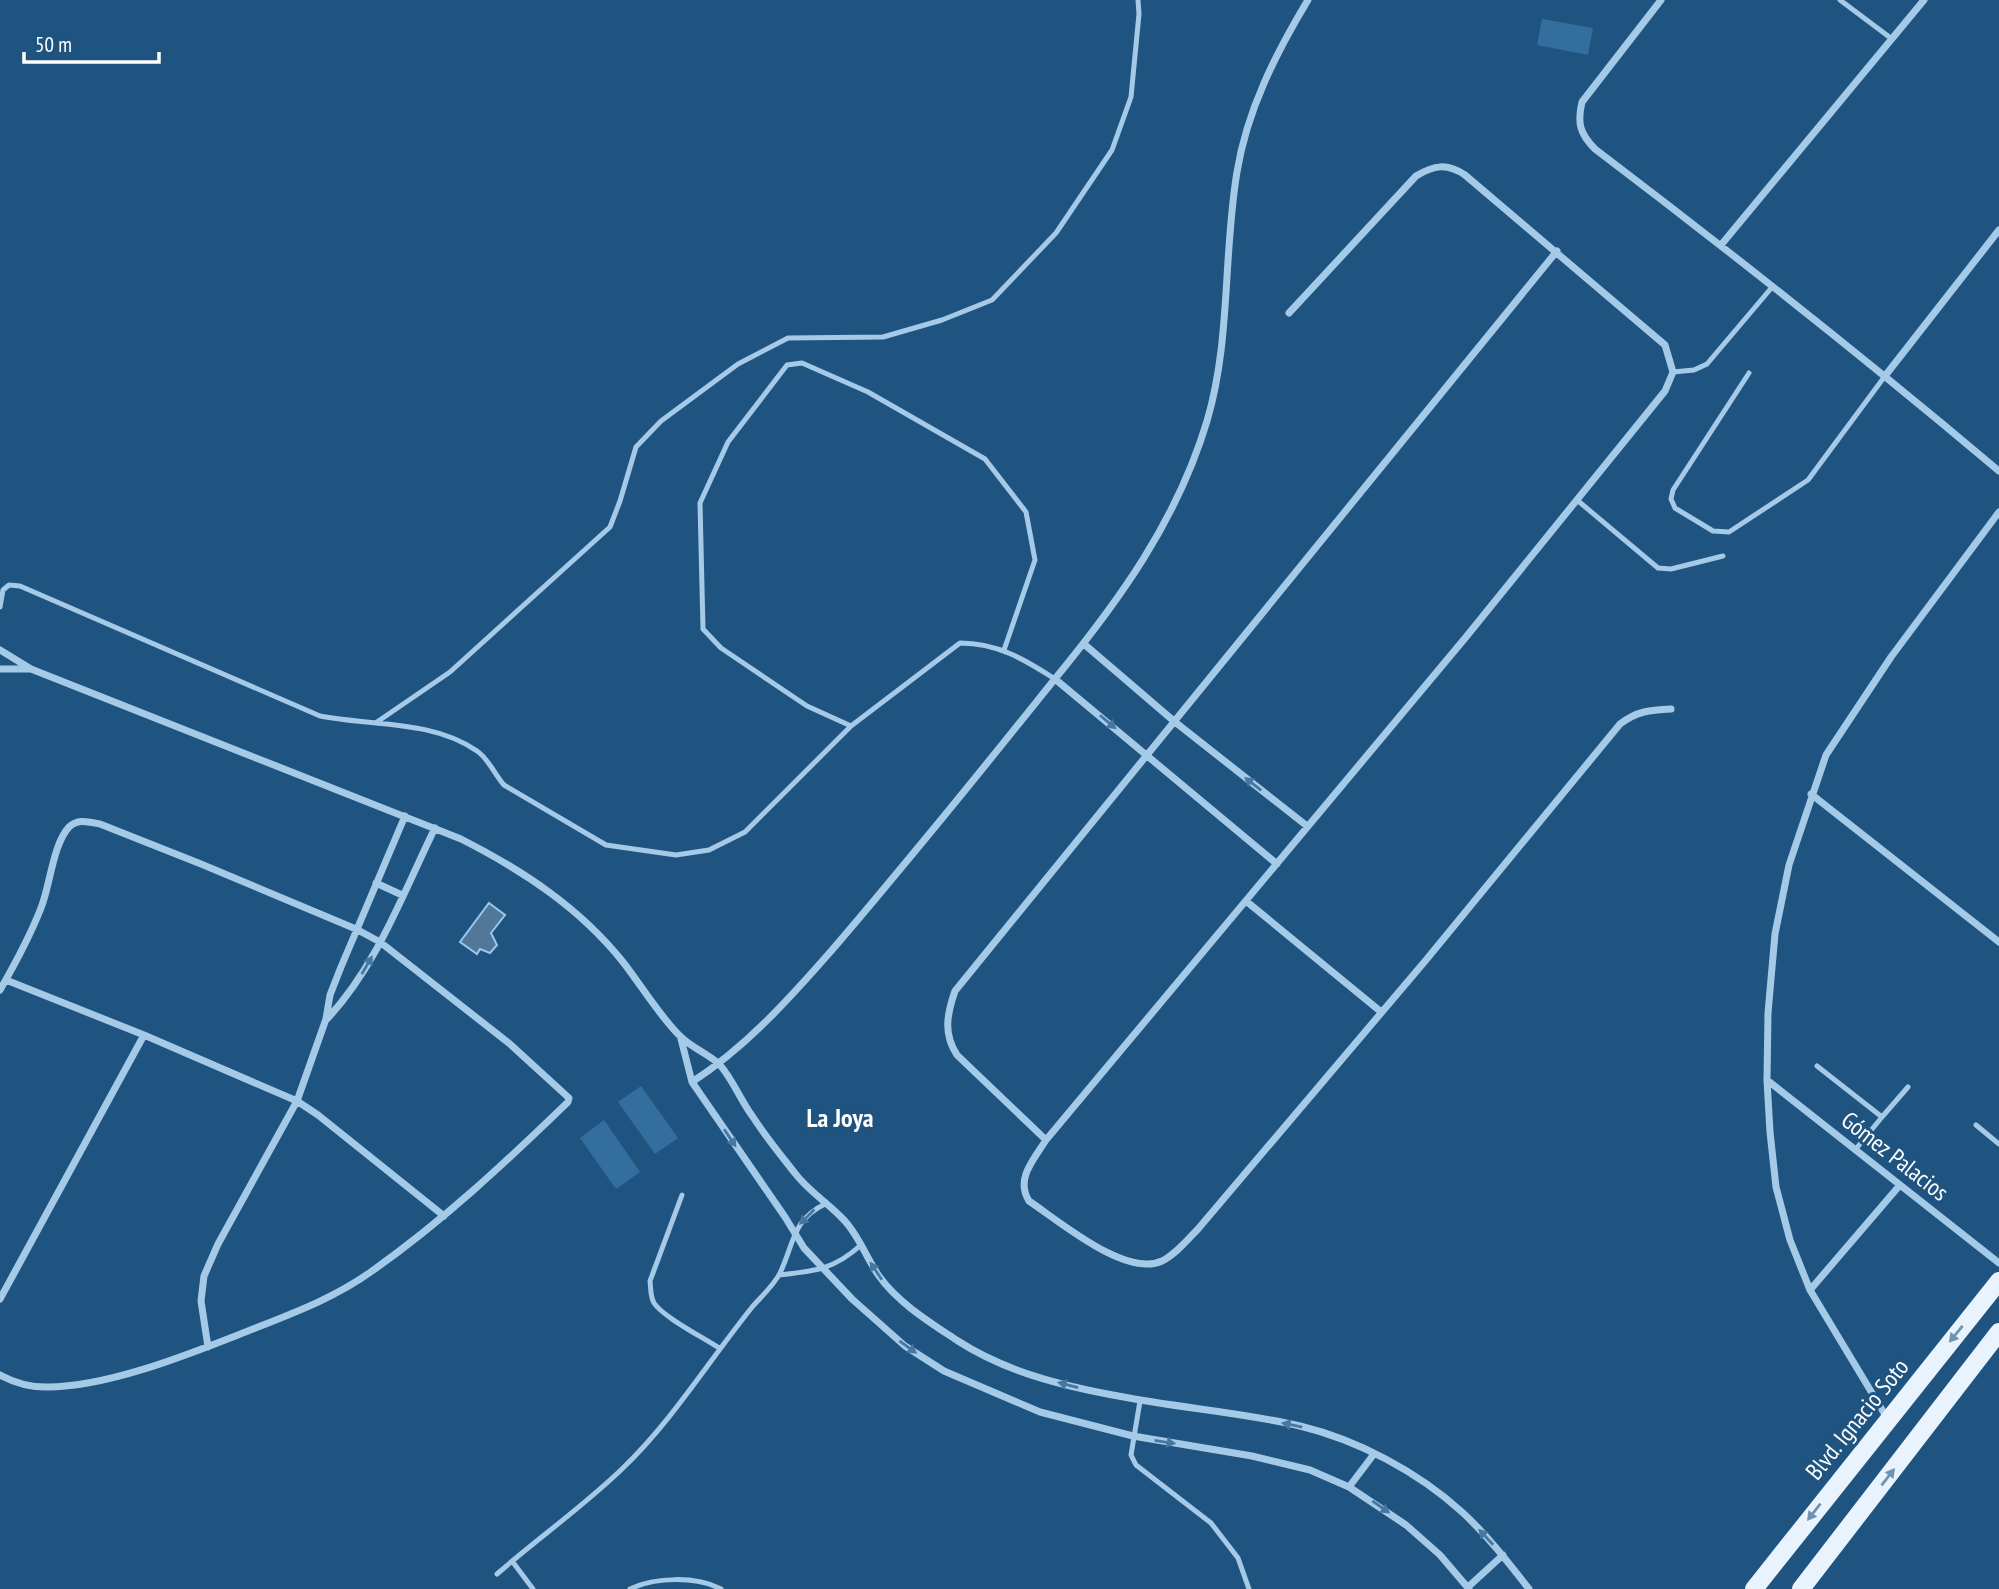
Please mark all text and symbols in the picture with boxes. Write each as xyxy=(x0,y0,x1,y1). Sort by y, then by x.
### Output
scale bar xyxy=(24,21,159,65)
text: 50 m xyxy=(35,31,72,58)
one-way arrow xyxy=(1099,714,1117,730)
one-way arrow xyxy=(1245,776,1263,791)
one-way arrow xyxy=(361,955,373,974)
district label: La Joya xyxy=(806,1101,874,1134)
street label: Gómez Palacios xyxy=(1835,1104,1955,1208)
one-way arrow xyxy=(724,1128,737,1148)
one-way arrow xyxy=(800,1208,816,1225)
one-way arrow xyxy=(870,1262,883,1281)
one-way arrow xyxy=(1949,1325,1964,1343)
one-way arrow xyxy=(899,1340,917,1354)
street label: Blvd. Ignacio Soto xyxy=(1799,1352,1915,1486)
one-way arrow xyxy=(1057,1379,1078,1389)
one-way arrow xyxy=(1281,1419,1303,1430)
one-way arrow xyxy=(1154,1437,1176,1448)
one-way arrow xyxy=(1880,1468,1895,1486)
one-way arrow xyxy=(1372,1500,1390,1514)
one-way arrow xyxy=(1806,1502,1821,1520)
one-way arrow xyxy=(1478,1529,1494,1546)

